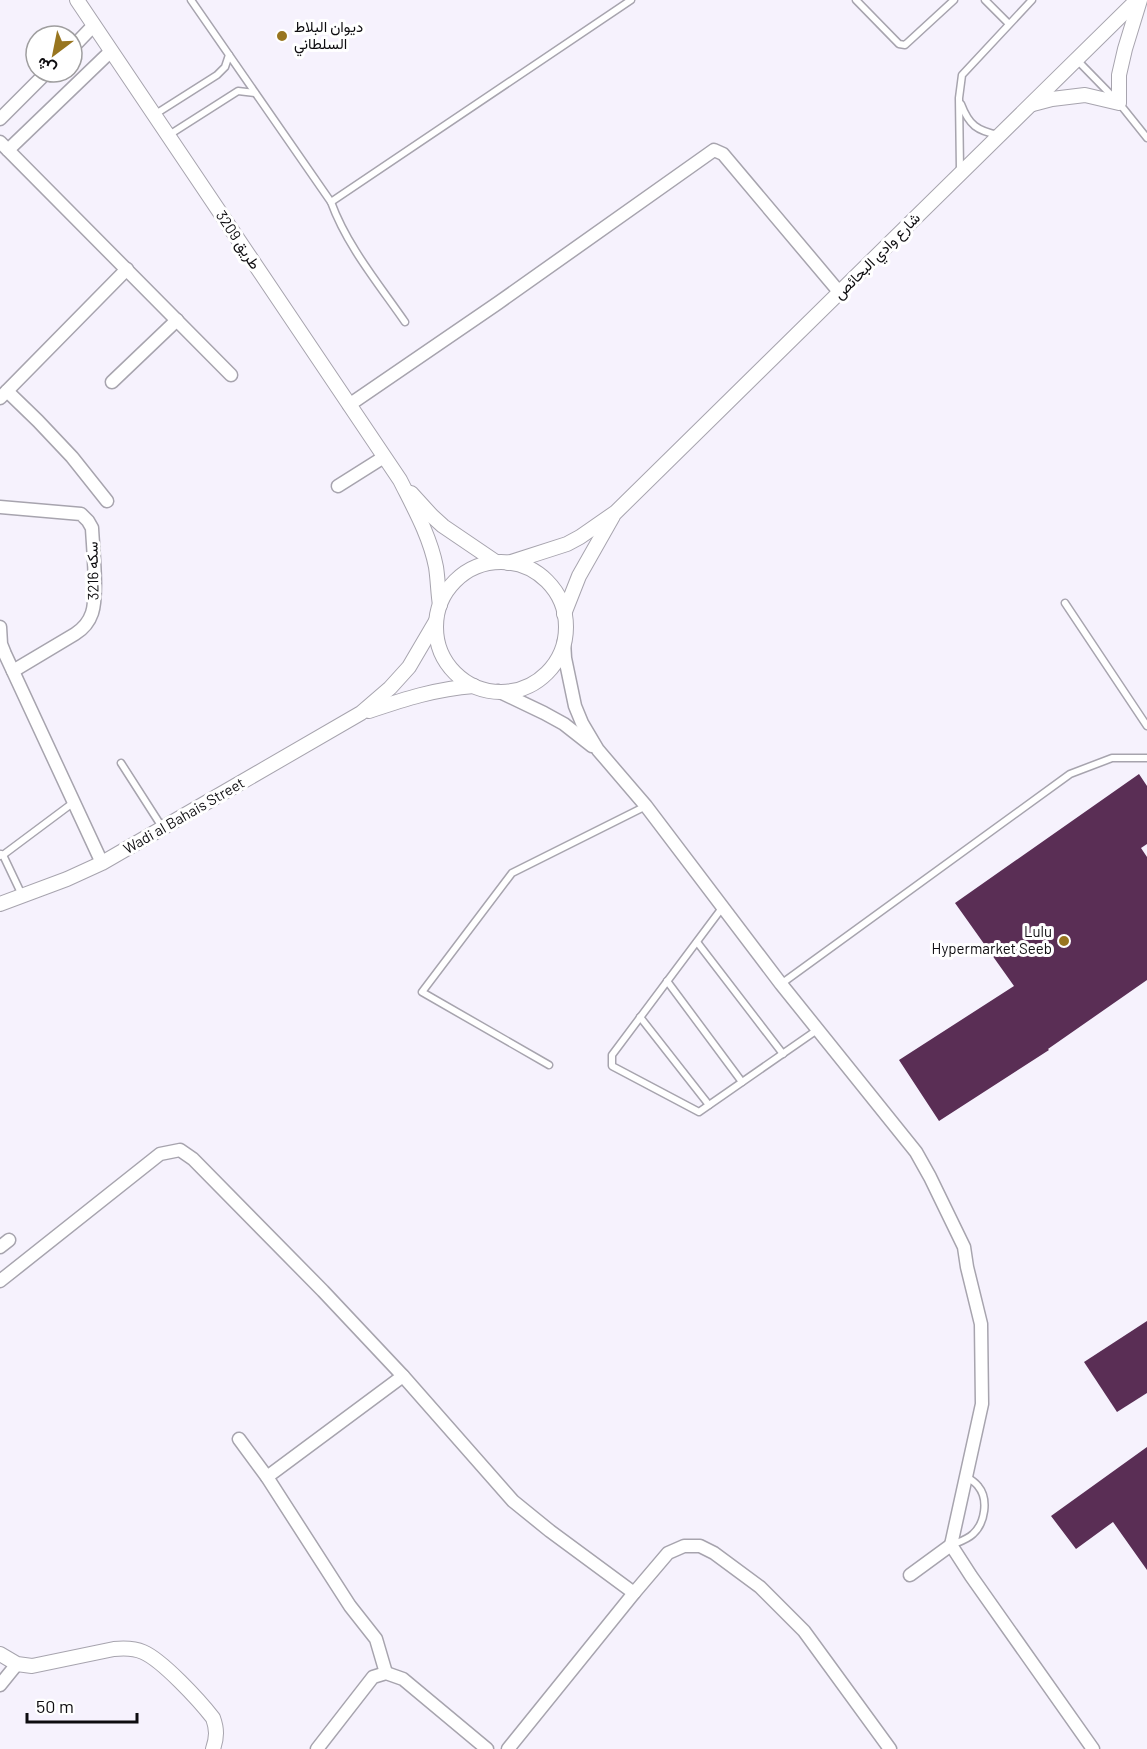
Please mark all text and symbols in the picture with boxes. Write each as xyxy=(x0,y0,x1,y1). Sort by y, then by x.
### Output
place label: ديوان البلاط السلطاني xyxy=(294,17,363,57)
north arrow xyxy=(24,24,84,84)
marker: ديوان البلاط السلطاني xyxy=(275,29,289,43)
text: ش xyxy=(33,53,60,80)
street label: طريق 3209 xyxy=(211,207,265,273)
street label: شارع وادي البحائص xyxy=(829,208,927,306)
street label: سكه 3216 xyxy=(82,541,102,601)
street label: Wadi al Bahais Street xyxy=(120,773,247,857)
place label: Lulu Hypermarket Seeb xyxy=(932,922,1052,957)
marker: Lulu Hypermarket Seeb xyxy=(1057,934,1071,948)
scale bar xyxy=(27,1686,136,1724)
text: 50 m xyxy=(36,1695,74,1717)

